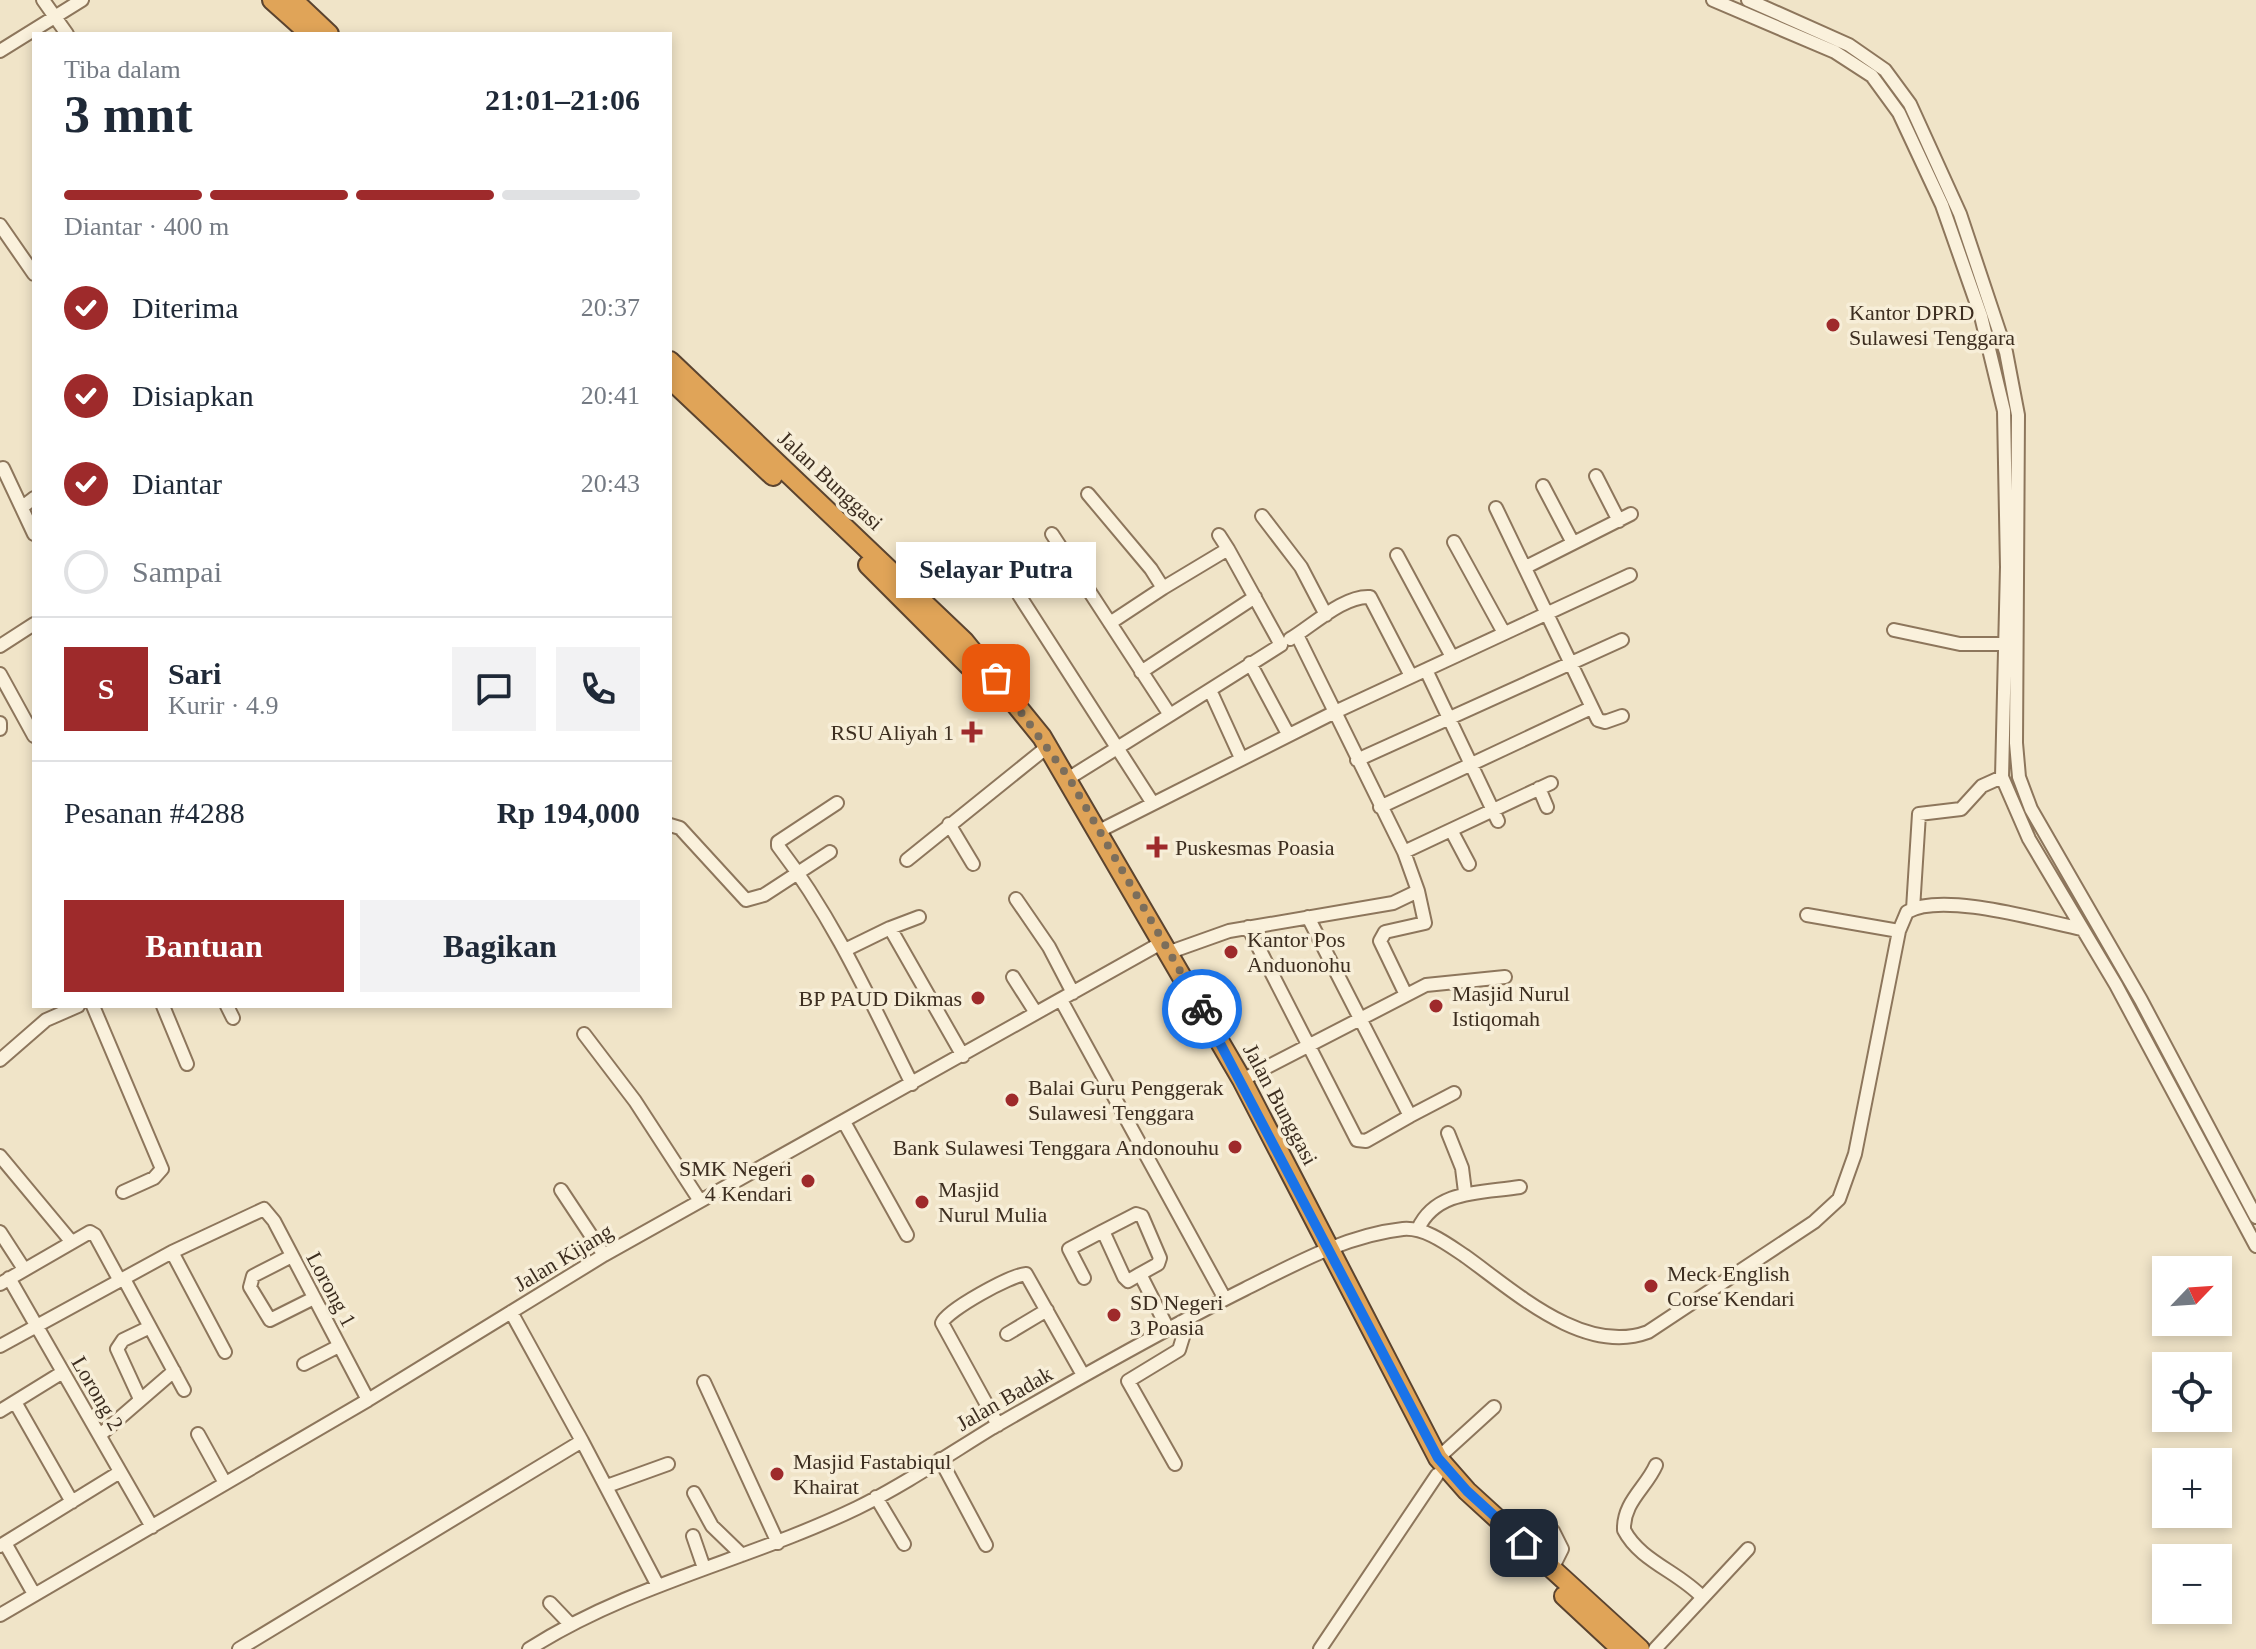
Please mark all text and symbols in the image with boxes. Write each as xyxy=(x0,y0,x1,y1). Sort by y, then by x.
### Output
text: Tiba dalam xyxy=(64,55,181,84)
text: 21:01–21:06 xyxy=(485,83,640,116)
text: 3 mnt xyxy=(64,86,193,143)
text: Diantar · 400 m xyxy=(64,212,229,241)
icon: check xyxy=(64,286,108,330)
text: Diterima xyxy=(132,291,239,324)
text: 20:37 xyxy=(581,293,640,322)
place label: Kantor DPRD Sulawesi Tenggara xyxy=(1849,300,2015,350)
marker: Kantor DPRD Sulawesi Tenggara xyxy=(1824,316,1842,334)
icon: check xyxy=(64,374,108,418)
text: Disiapkan xyxy=(132,379,254,412)
text: 20:41 xyxy=(581,381,640,410)
street label: Jalan Bunggasi xyxy=(773,426,888,535)
icon: check xyxy=(64,462,108,506)
text: Diantar xyxy=(132,467,222,500)
text: 20:43 xyxy=(581,469,640,498)
callout: Selayar Putra xyxy=(896,542,1096,598)
text: Sampai xyxy=(132,555,222,588)
text: Selayar Putra xyxy=(919,555,1073,584)
pin xyxy=(962,644,1030,712)
button: chat xyxy=(452,647,536,731)
button: phone xyxy=(556,647,640,731)
icon: bag xyxy=(974,656,1018,700)
text: Sari xyxy=(168,657,221,690)
text: S xyxy=(98,672,114,705)
text: Kurir · 4.9 xyxy=(168,691,278,720)
place label: RSU Aliyah 1 xyxy=(831,720,954,745)
marker: RSU Aliyah 1 xyxy=(961,721,983,743)
text: Pesanan #4288 xyxy=(64,796,245,829)
text: Rp 194,000 xyxy=(497,796,640,829)
place label: Puskesmas Poasia xyxy=(1175,835,1335,860)
marker: Puskesmas Poasia xyxy=(1146,836,1168,858)
button: Bantuan xyxy=(64,900,344,992)
button: Bagikan xyxy=(360,900,640,992)
place label: Kantor Pos Anduonohu xyxy=(1247,927,1351,977)
marker: Kantor Pos Anduonohu xyxy=(1222,943,1240,961)
courier xyxy=(1162,969,1242,1049)
place label: Masjid Nurul Istiqomah xyxy=(1452,981,1570,1031)
place label: BP PAUD Dikmas xyxy=(799,986,962,1011)
icon: bike xyxy=(1180,987,1224,1031)
marker: BP PAUD Dikmas xyxy=(969,989,987,1007)
marker: Masjid Nurul Istiqomah xyxy=(1427,997,1445,1015)
street label: Jalan Bunggasi xyxy=(1238,1039,1323,1169)
place label: Balai Guru Penggerak Sulawesi Tenggara xyxy=(1028,1075,1224,1125)
marker: Balai Guru Penggerak Sulawesi Tenggara xyxy=(1003,1091,1021,1109)
place label: Bank Sulawesi Tenggara Andonouhu xyxy=(893,1135,1219,1160)
marker: Bank Sulawesi Tenggara Andonouhu xyxy=(1226,1138,1244,1156)
place label: SMK Negeri 4 Kendari xyxy=(679,1156,792,1206)
marker: SMK Negeri 4 Kendari xyxy=(799,1172,817,1190)
place label: Masjid Nurul Mulia xyxy=(938,1177,1048,1227)
marker: Masjid Nurul Mulia xyxy=(913,1193,931,1211)
street label: Jalan Kijang xyxy=(509,1218,617,1297)
street label: Lorong 1 xyxy=(301,1247,362,1331)
north arrow xyxy=(2152,1256,2232,1336)
map controls xyxy=(2152,1256,2232,1624)
place label: Meck English Corse Kendari xyxy=(1667,1261,1795,1311)
marker: Meck English Corse Kendari xyxy=(1642,1277,1660,1295)
place label: SD Negeri 3 Poasia xyxy=(1130,1290,1223,1340)
marker: SD Negeri 3 Poasia xyxy=(1105,1306,1123,1324)
street label: Lorong 2 xyxy=(66,1352,129,1435)
button: locate xyxy=(2152,1352,2232,1432)
street label: Jalan Badak xyxy=(952,1361,1057,1436)
button: + xyxy=(2152,1448,2232,1528)
place label: Masjid Fastabiqul Khairat xyxy=(793,1449,951,1499)
marker: Masjid Fastabiqul Khairat xyxy=(768,1465,786,1483)
pin xyxy=(1490,1509,1558,1577)
icon: home xyxy=(1502,1521,1546,1565)
button: − xyxy=(2152,1544,2232,1624)

